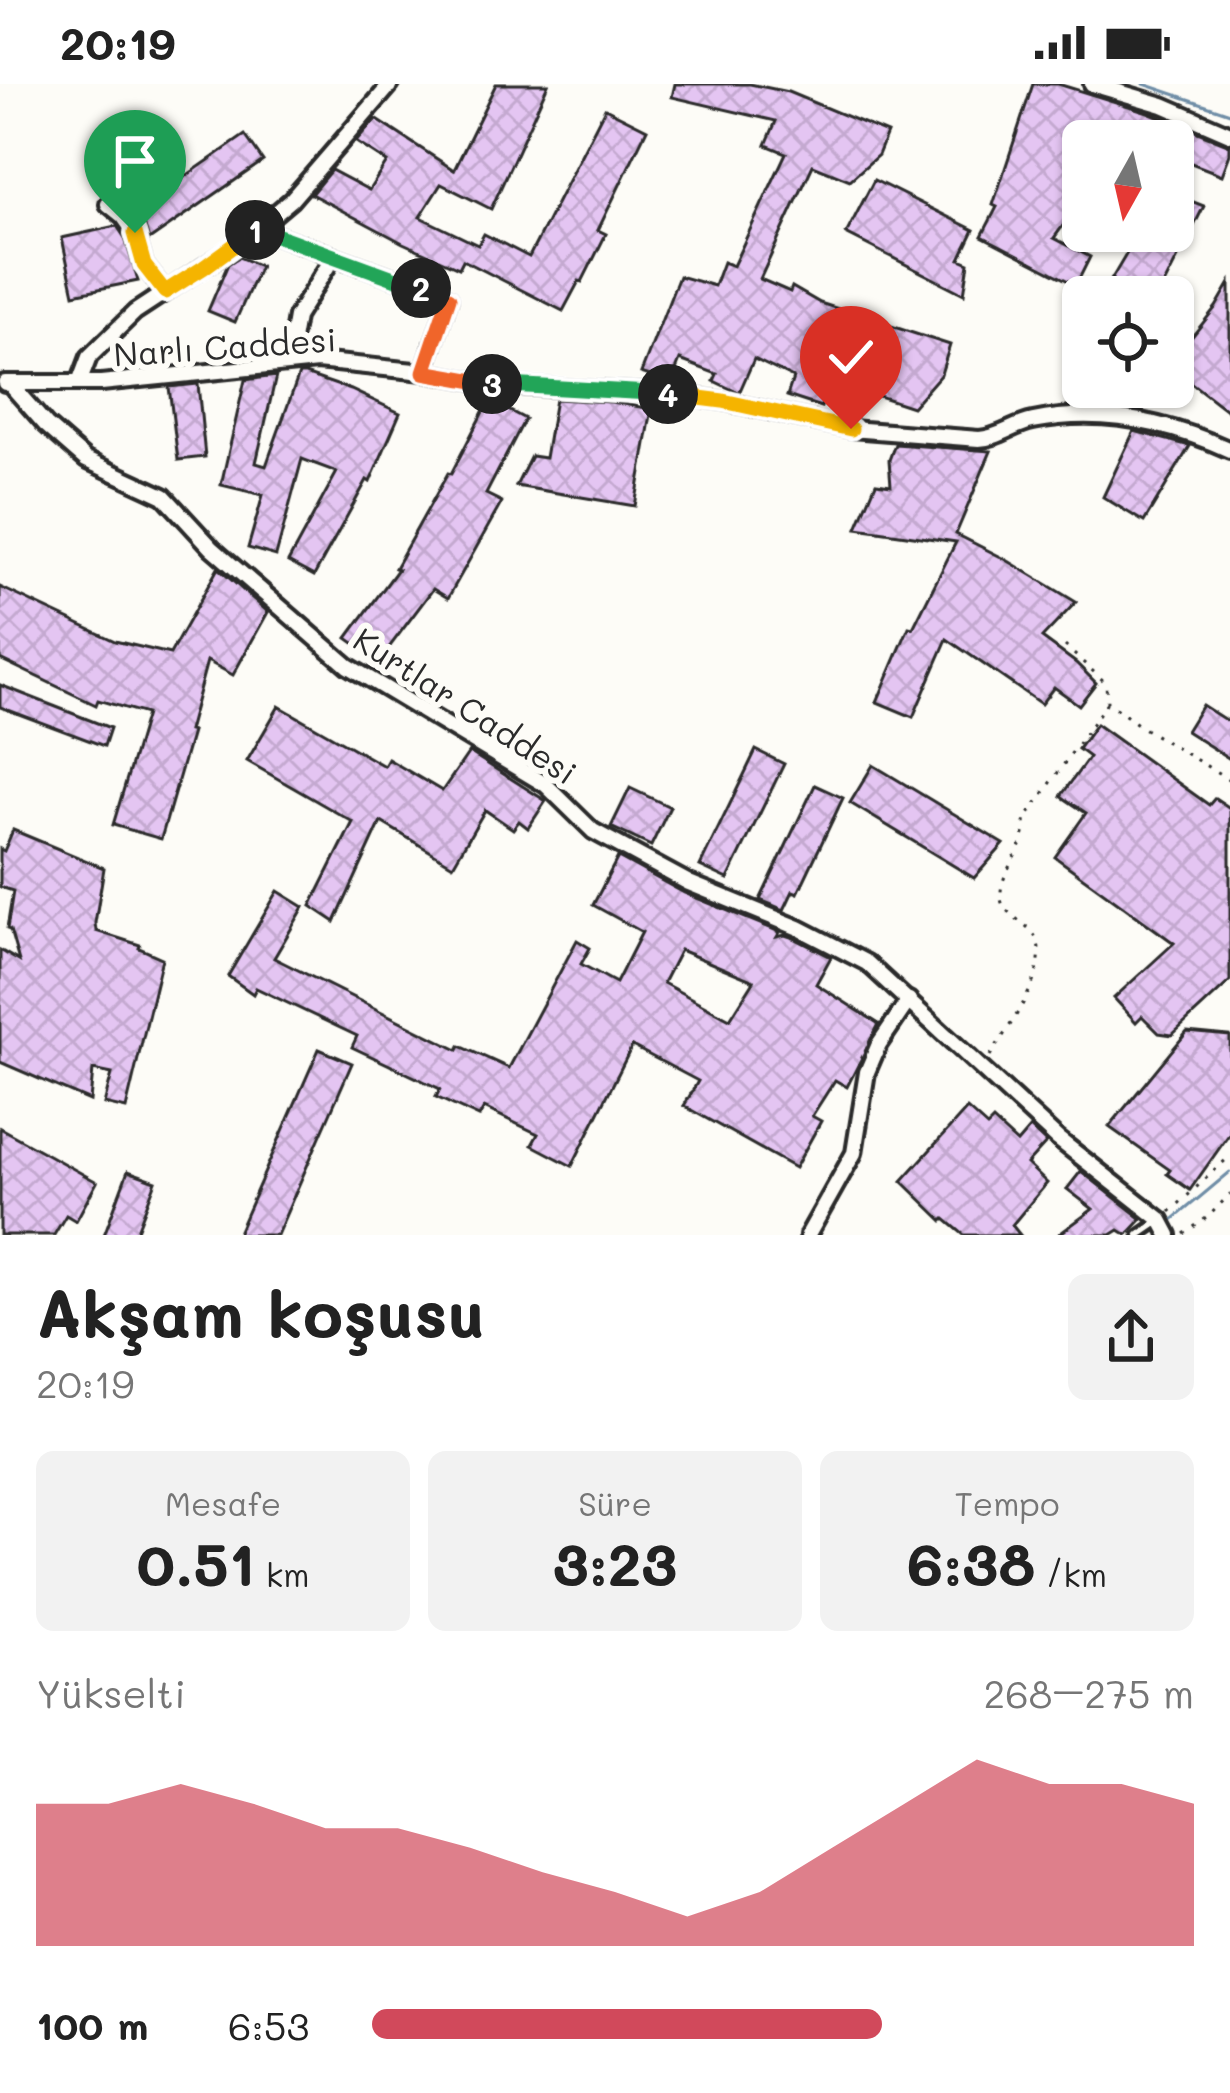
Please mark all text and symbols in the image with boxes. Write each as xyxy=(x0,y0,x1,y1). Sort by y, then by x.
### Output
text: 20:19 xyxy=(60,13,175,71)
pin xyxy=(84,110,186,233)
north arrow xyxy=(1062,120,1194,252)
map controls xyxy=(1062,120,1194,408)
icon: arrive xyxy=(102,128,168,194)
pin: 1 xyxy=(225,200,285,260)
text: 1 xyxy=(248,208,262,251)
pin: 2 xyxy=(391,258,451,318)
text: 2 xyxy=(412,266,430,309)
button: locate xyxy=(1062,276,1194,408)
pin xyxy=(800,306,902,429)
street label: Narlı Caddesi xyxy=(112,316,338,375)
icon: check xyxy=(818,324,884,390)
pin: 3 xyxy=(462,354,522,414)
text: 3 xyxy=(482,362,502,405)
pin: 4 xyxy=(638,364,698,424)
text: 4 xyxy=(658,372,678,415)
street label: Kurtlar Caddesi xyxy=(346,617,586,793)
text: Akşam koşusu xyxy=(36,1269,485,1355)
button: share xyxy=(1068,1274,1194,1400)
text: 20:19 xyxy=(36,1357,134,1408)
text: Mesafe xyxy=(165,1481,281,1524)
text: Süre xyxy=(578,1481,652,1524)
text: Tempo xyxy=(954,1481,1060,1524)
text: 0.51 xyxy=(136,1524,255,1602)
text: 3:23 xyxy=(553,1524,677,1602)
text: 6:38 xyxy=(907,1524,1035,1602)
text: km xyxy=(255,1552,310,1595)
text: /km xyxy=(1035,1552,1107,1595)
text: Yükselti xyxy=(36,1667,186,1718)
text: 268–275 m xyxy=(983,1667,1194,1718)
text: 100 m xyxy=(36,1999,148,2050)
text: 6:53 xyxy=(228,1999,309,2050)

